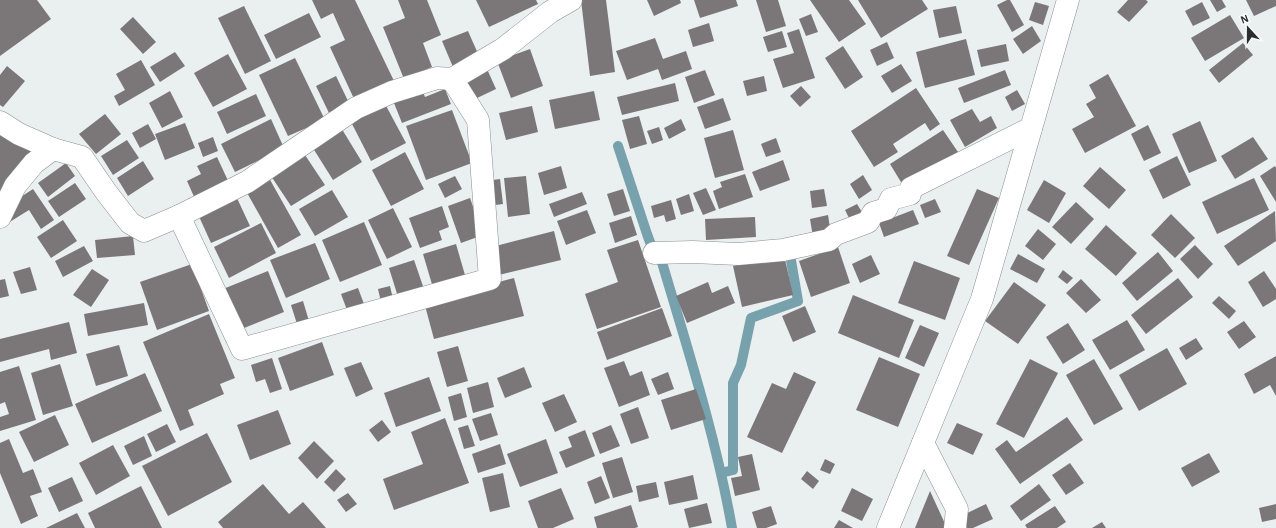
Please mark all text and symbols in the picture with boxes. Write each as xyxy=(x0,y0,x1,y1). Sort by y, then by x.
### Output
north arrow xyxy=(1228,8,1268,48)
text: N xyxy=(1239,13,1250,26)

